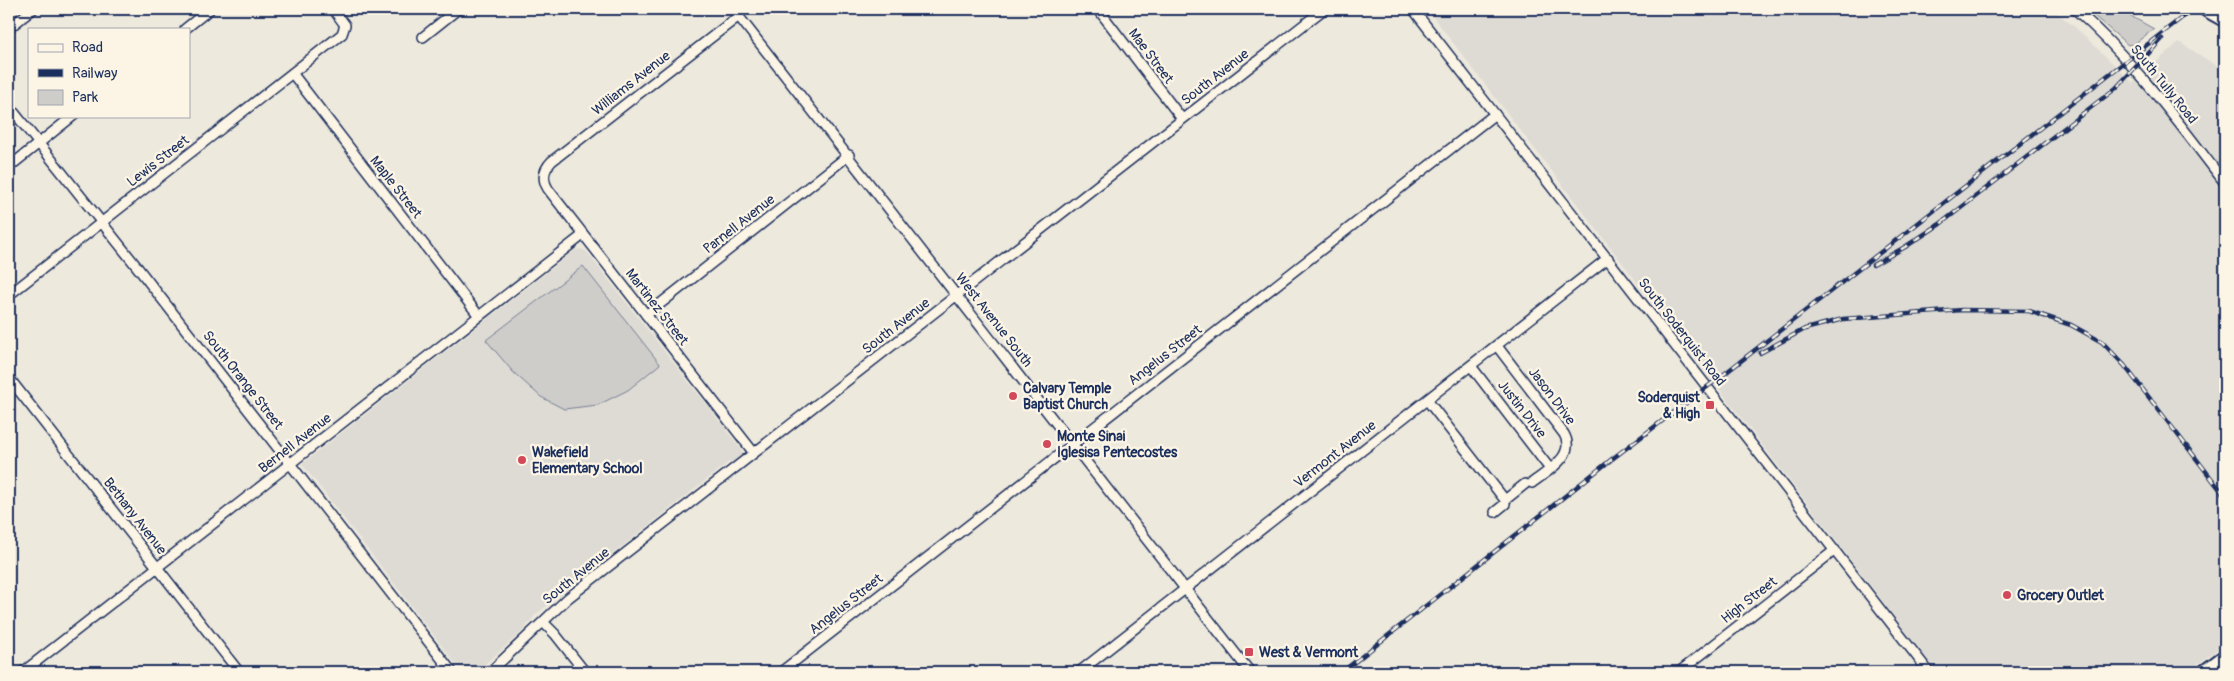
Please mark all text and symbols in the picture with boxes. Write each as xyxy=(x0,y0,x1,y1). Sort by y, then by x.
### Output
street label: Mae Street xyxy=(1125,25,1177,87)
legend xyxy=(28,28,190,118)
text: Road xyxy=(72,38,103,57)
street label: South Tully Road xyxy=(2127,41,2201,127)
street label: South Avenue xyxy=(1178,45,1252,109)
street label: Williams Avenue xyxy=(588,47,674,119)
text: Railway xyxy=(72,64,118,83)
text: Park xyxy=(72,88,99,107)
street label: Lewis Street xyxy=(124,131,193,190)
street label: Maple Street xyxy=(366,152,426,222)
street label: Parnell Avenue xyxy=(700,191,778,257)
street label: Martinez Street xyxy=(622,265,692,349)
street label: West Avenue South xyxy=(952,270,1036,370)
street label: South Soderquist Road xyxy=(1634,275,1730,390)
street label: South Avenue xyxy=(859,294,933,358)
street label: Angelus Street xyxy=(1125,321,1205,389)
street label: South Orange Street xyxy=(199,327,287,433)
street label: Jason Drive xyxy=(1525,364,1579,428)
street label: Justin Drive xyxy=(1494,377,1550,441)
place label: Calvary Temple Baptist Church xyxy=(1023,380,1112,413)
place label: Soderquist & High xyxy=(1637,389,1700,422)
marker: Calvary Temple Baptist Church xyxy=(1007,390,1019,402)
marker: Soderquist & High xyxy=(1704,399,1716,411)
street label: Bernell Avenue xyxy=(255,409,335,477)
street label: Vermont Avenue xyxy=(1291,417,1380,491)
place label: Monte Sinai Iglesisa Pentecostes xyxy=(1057,428,1178,461)
marker: Monte Sinai Iglesisa Pentecostes xyxy=(1041,438,1053,450)
place label: Wakefield Elementary School xyxy=(532,444,643,477)
marker: Wakefield Elementary School xyxy=(516,454,528,466)
street label: Bethany Avenue xyxy=(100,474,170,558)
street label: South Avenue xyxy=(539,544,613,608)
street label: Angelus Street xyxy=(806,570,886,638)
street label: High Street xyxy=(1718,573,1781,627)
place label: Grocery Outlet xyxy=(2017,587,2104,604)
marker: Grocery Outlet xyxy=(2001,589,2013,601)
place label: West & Vermont xyxy=(1259,644,1358,661)
marker: West & Vermont xyxy=(1243,646,1255,658)

